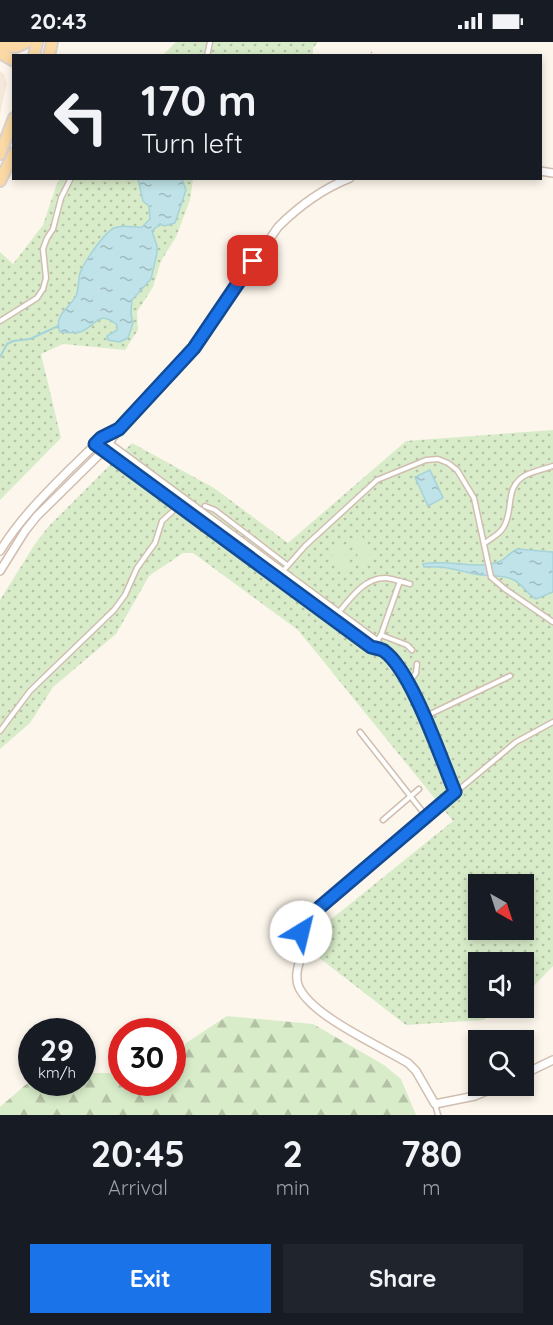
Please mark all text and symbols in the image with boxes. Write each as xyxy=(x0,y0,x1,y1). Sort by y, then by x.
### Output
text: 20:43 xyxy=(30,7,87,35)
text: 170 m xyxy=(141,74,257,127)
icon: left xyxy=(42,78,120,156)
text: Turn left xyxy=(141,126,243,160)
pin xyxy=(227,235,278,286)
icon: arrive xyxy=(236,244,269,277)
north arrow xyxy=(468,874,534,940)
map controls xyxy=(468,874,534,1096)
position arrow xyxy=(269,900,333,964)
button: sound xyxy=(468,952,534,1018)
speed limit sign: 30 xyxy=(108,1018,186,1096)
button: search xyxy=(468,1030,534,1096)
text: 29 xyxy=(40,1031,74,1069)
text: km/h xyxy=(38,1063,76,1082)
text: 20:45 xyxy=(91,1131,185,1176)
text: 2 xyxy=(283,1131,303,1176)
text: 780 xyxy=(401,1131,462,1176)
text: Arrival xyxy=(108,1175,168,1200)
text: min xyxy=(276,1175,310,1200)
text: m xyxy=(422,1175,441,1200)
button: Exit xyxy=(30,1244,271,1313)
button: Share xyxy=(283,1244,523,1313)

